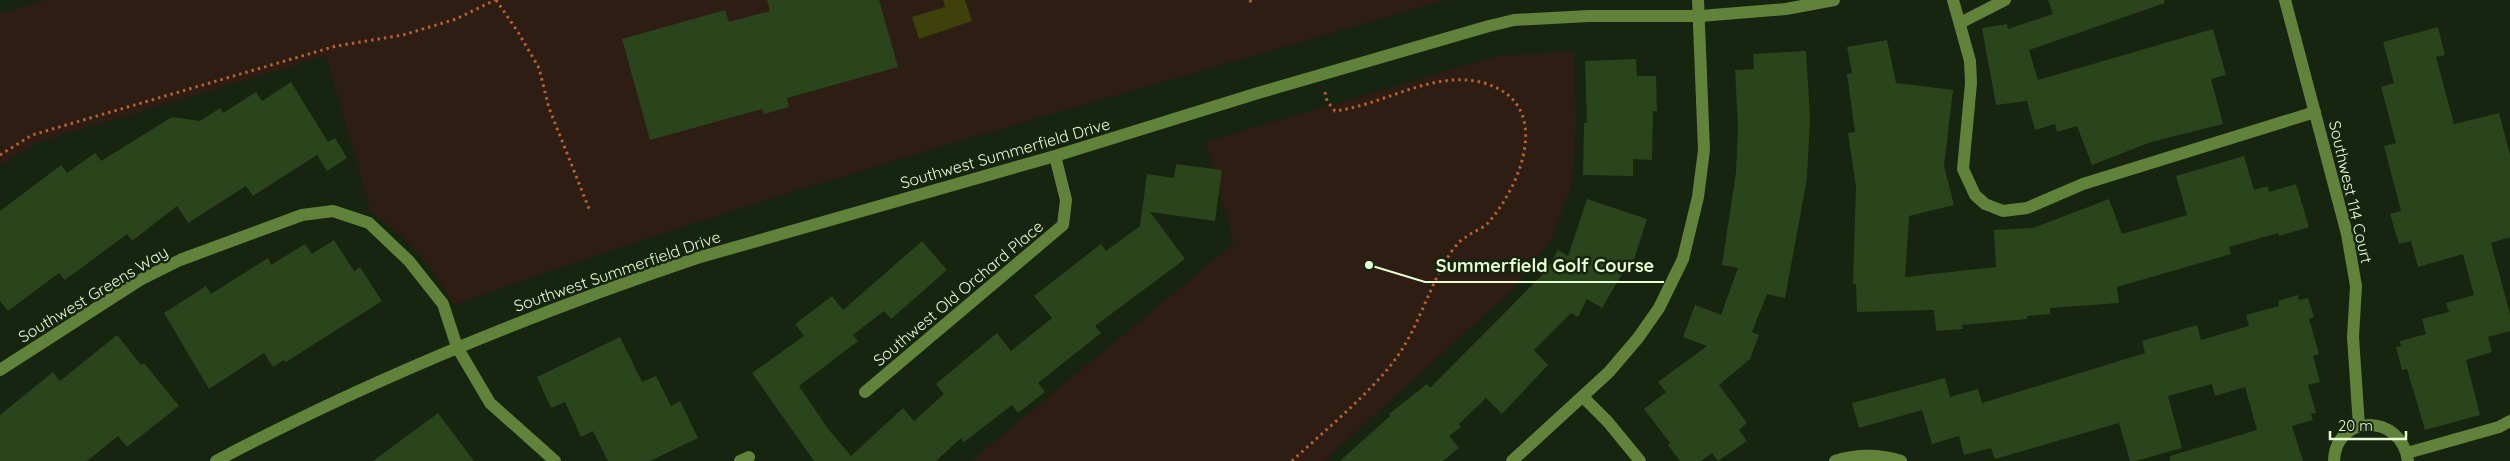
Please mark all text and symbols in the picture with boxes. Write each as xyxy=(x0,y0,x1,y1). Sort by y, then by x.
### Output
street label: Southwest Summerfield Drive xyxy=(898,113,1112,193)
street label: Southwest 114 Court xyxy=(2325,119,2377,265)
street label: Southwest Old Orchard Place xyxy=(869,216,1047,370)
street label: Southwest Summerfield Drive xyxy=(511,226,723,316)
street label: Southwest Greens Way xyxy=(15,241,171,347)
callout: Summerfield Golf Course xyxy=(1425,249,1664,282)
text: Summerfield Golf Course xyxy=(1436,254,1654,277)
scale bar xyxy=(2330,408,2406,440)
text: 20 m xyxy=(2338,416,2373,435)

